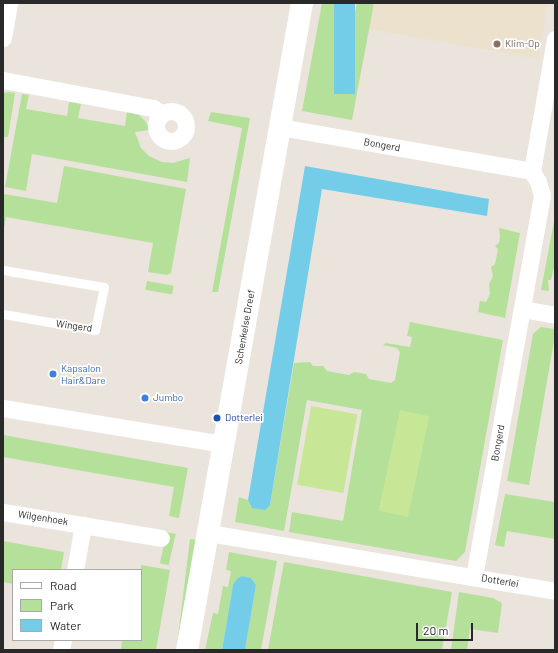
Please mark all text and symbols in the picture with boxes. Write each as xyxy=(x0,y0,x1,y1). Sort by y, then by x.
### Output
place label: Klim-Op xyxy=(505,38,540,50)
marker: Klim-Op xyxy=(492,39,502,49)
street label: Bongerd xyxy=(363,136,401,154)
street label: Schenkelse Dreef xyxy=(233,289,257,365)
street label: Wingerd xyxy=(55,318,93,334)
place label: Kapsalon Hair&Dare xyxy=(61,362,106,386)
marker: Kapsalon Hair&Dare xyxy=(48,369,58,379)
place label: Jumbo xyxy=(153,392,183,404)
marker: Jumbo xyxy=(140,393,150,403)
place label: Dotterlei xyxy=(225,412,263,424)
marker: Dotterlei xyxy=(212,413,222,423)
street label: Bongerd xyxy=(489,424,507,462)
street label: Wilgenhoek xyxy=(17,508,69,528)
legend xyxy=(12,569,142,641)
street label: Dotterlei xyxy=(480,572,520,590)
text: Road xyxy=(50,578,77,592)
text: Park xyxy=(50,598,74,612)
scale bar xyxy=(418,615,475,641)
text: Water xyxy=(50,618,81,632)
text: 20 m xyxy=(423,623,449,637)

